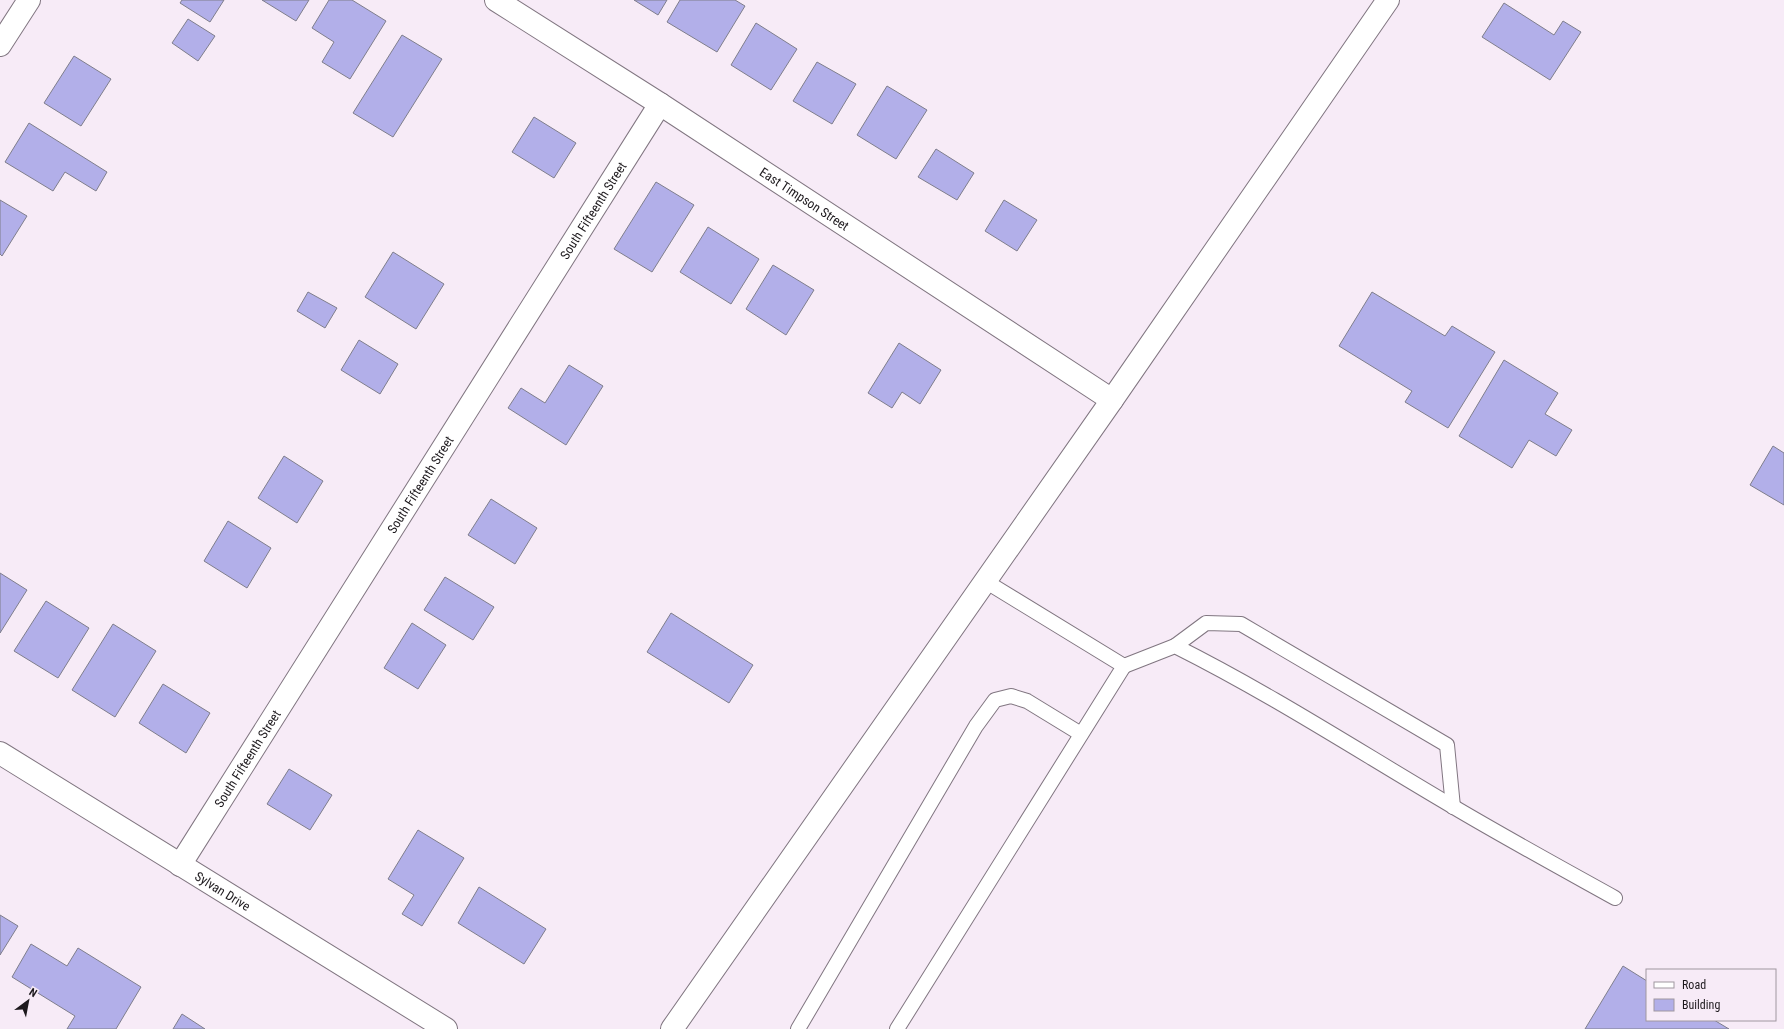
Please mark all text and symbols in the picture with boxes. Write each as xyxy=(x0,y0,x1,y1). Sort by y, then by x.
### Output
street label: South Fifteenth Street xyxy=(557,159,630,262)
street label: East Timpson Street xyxy=(757,164,852,234)
street label: South Fifteenth Street xyxy=(384,433,457,536)
street label: South Fifteenth Street xyxy=(211,707,284,810)
street label: Sylvan Drive xyxy=(192,869,253,914)
legend xyxy=(1646,969,1776,1021)
text: Road xyxy=(1682,978,1706,992)
north arrow xyxy=(8,981,48,1021)
text: N xyxy=(27,986,40,1000)
text: Building xyxy=(1682,998,1720,1012)

